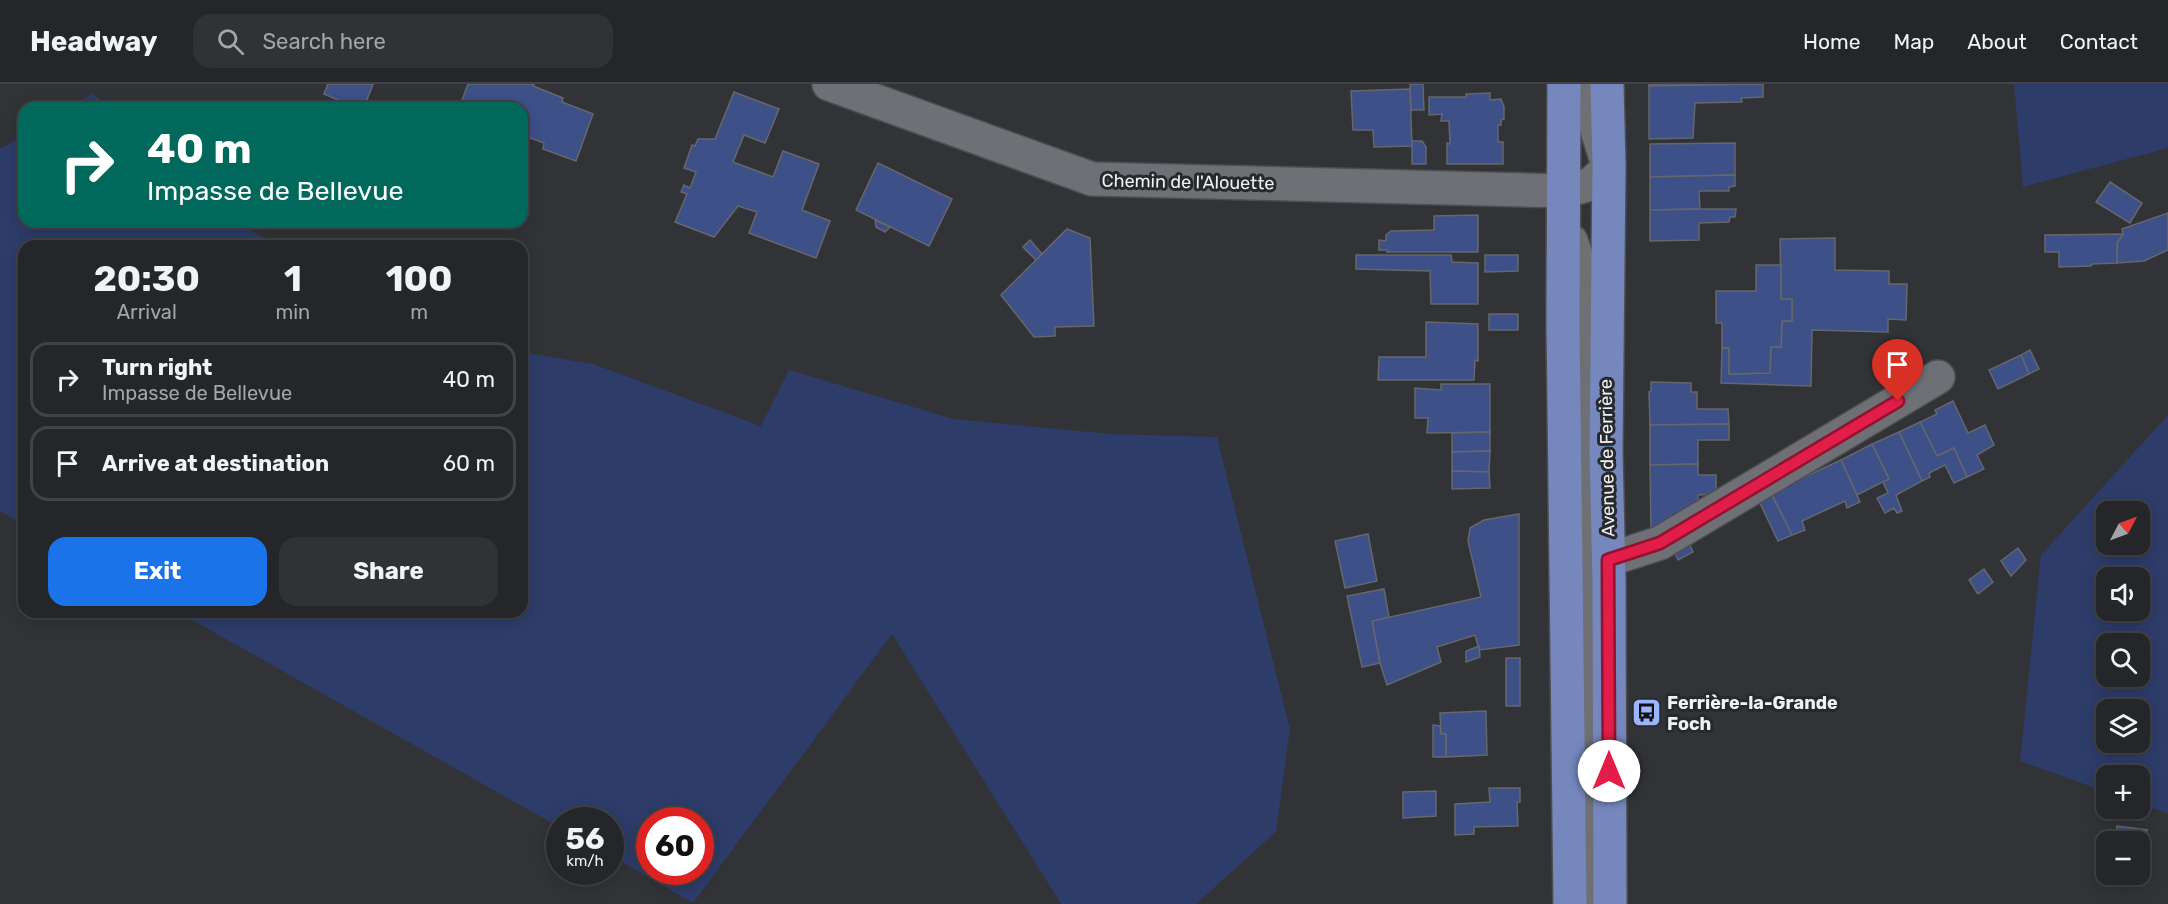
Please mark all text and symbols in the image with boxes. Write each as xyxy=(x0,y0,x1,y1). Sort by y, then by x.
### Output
search box xyxy=(193,14,613,68)
text: Headway xyxy=(30,25,157,58)
icon: search xyxy=(214,25,247,58)
text: Search here xyxy=(262,28,386,55)
text: Home xyxy=(1803,29,1860,54)
text: Map xyxy=(1893,29,1934,54)
text: About xyxy=(1967,29,2027,54)
text: Contact xyxy=(2060,29,2138,54)
text: 40 m xyxy=(147,124,252,174)
icon: right xyxy=(48,126,126,204)
street label: Chemin de l'Alouette xyxy=(1101,169,1275,195)
text: Impasse de Bellevue xyxy=(147,175,404,207)
text: 20:30 xyxy=(93,257,200,300)
text: 1 xyxy=(284,257,302,300)
text: 100 xyxy=(386,257,453,300)
text: Arrival xyxy=(117,300,177,324)
text: min xyxy=(275,300,310,324)
text: m xyxy=(410,300,428,324)
pin xyxy=(1872,339,1923,401)
icon: arrive xyxy=(1881,348,1914,381)
text: Turn right xyxy=(102,354,212,381)
icon: right xyxy=(51,363,84,396)
text: 40 m xyxy=(442,366,495,393)
street label: Avenue de Ferrière xyxy=(1595,379,1619,537)
text: Impasse de Bellevue xyxy=(102,381,292,405)
icon: arrive xyxy=(51,447,84,480)
text: Arrive at destination xyxy=(102,450,329,477)
text: 60 m xyxy=(443,450,495,477)
north arrow xyxy=(2096,501,2150,555)
map controls xyxy=(2096,501,2150,885)
button: Exit xyxy=(48,537,267,606)
button: Share xyxy=(279,537,498,606)
button: sound xyxy=(2096,567,2150,621)
button: search xyxy=(2096,633,2150,687)
place label: Ferrière-la-Grande Foch xyxy=(1667,692,1838,735)
bus stop icon: Ferrière-la-Grande Foch xyxy=(1630,697,1662,729)
button: layers xyxy=(2096,699,2150,753)
position arrow xyxy=(1577,739,1641,803)
button: + xyxy=(2096,765,2150,819)
speed limit sign: 60 xyxy=(636,807,714,885)
text: 56 xyxy=(566,821,604,857)
button: − xyxy=(2096,831,2150,885)
text: km/h xyxy=(566,852,604,870)

